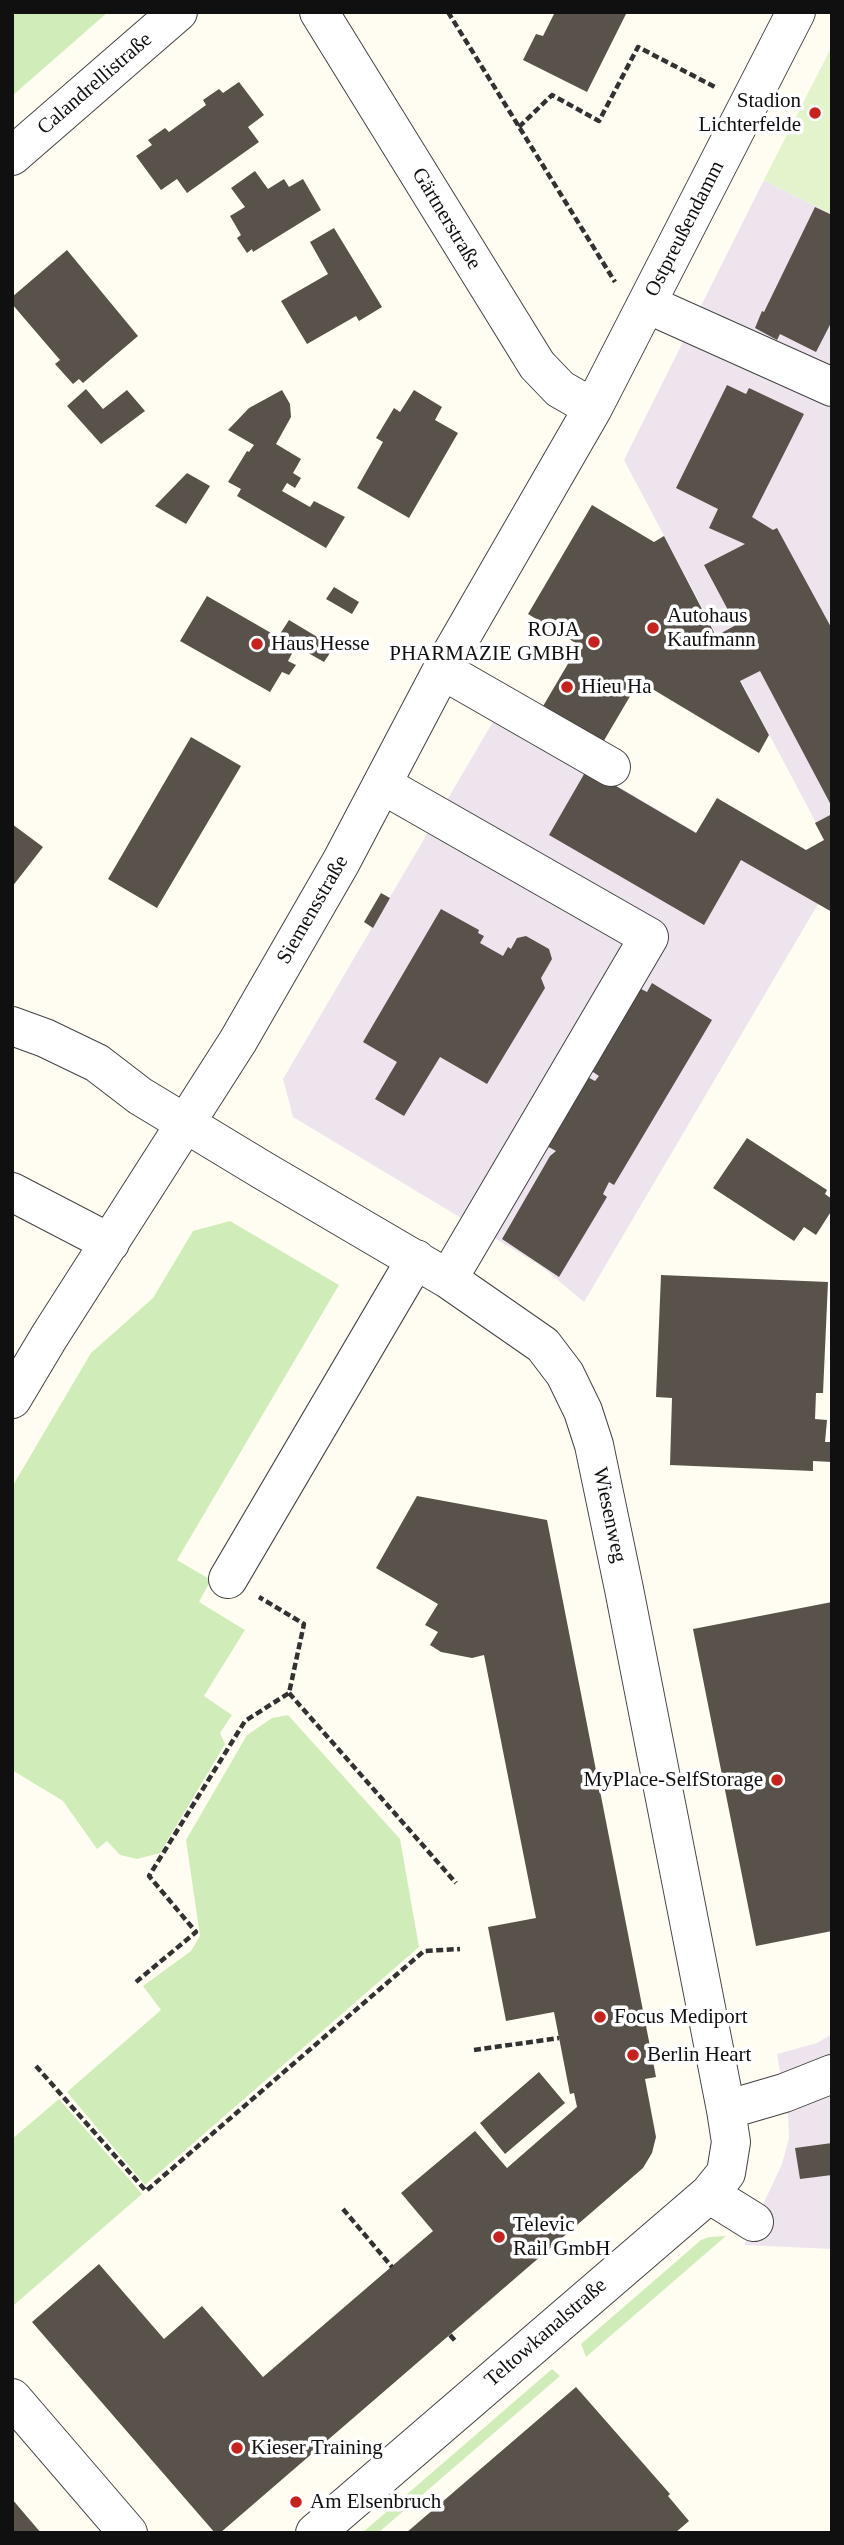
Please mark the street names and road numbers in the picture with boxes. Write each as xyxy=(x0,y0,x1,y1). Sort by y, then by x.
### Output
street label: Calandrellistraße xyxy=(33,27,157,141)
street label: Ostpreußendamm xyxy=(640,157,730,301)
street label: Gärtnerstraße xyxy=(406,164,486,274)
street label: Siemensstraße xyxy=(272,851,354,969)
street label: Wiesenweg xyxy=(587,1465,631,1565)
street label: Teltowkanalstraße xyxy=(480,2273,612,2393)

